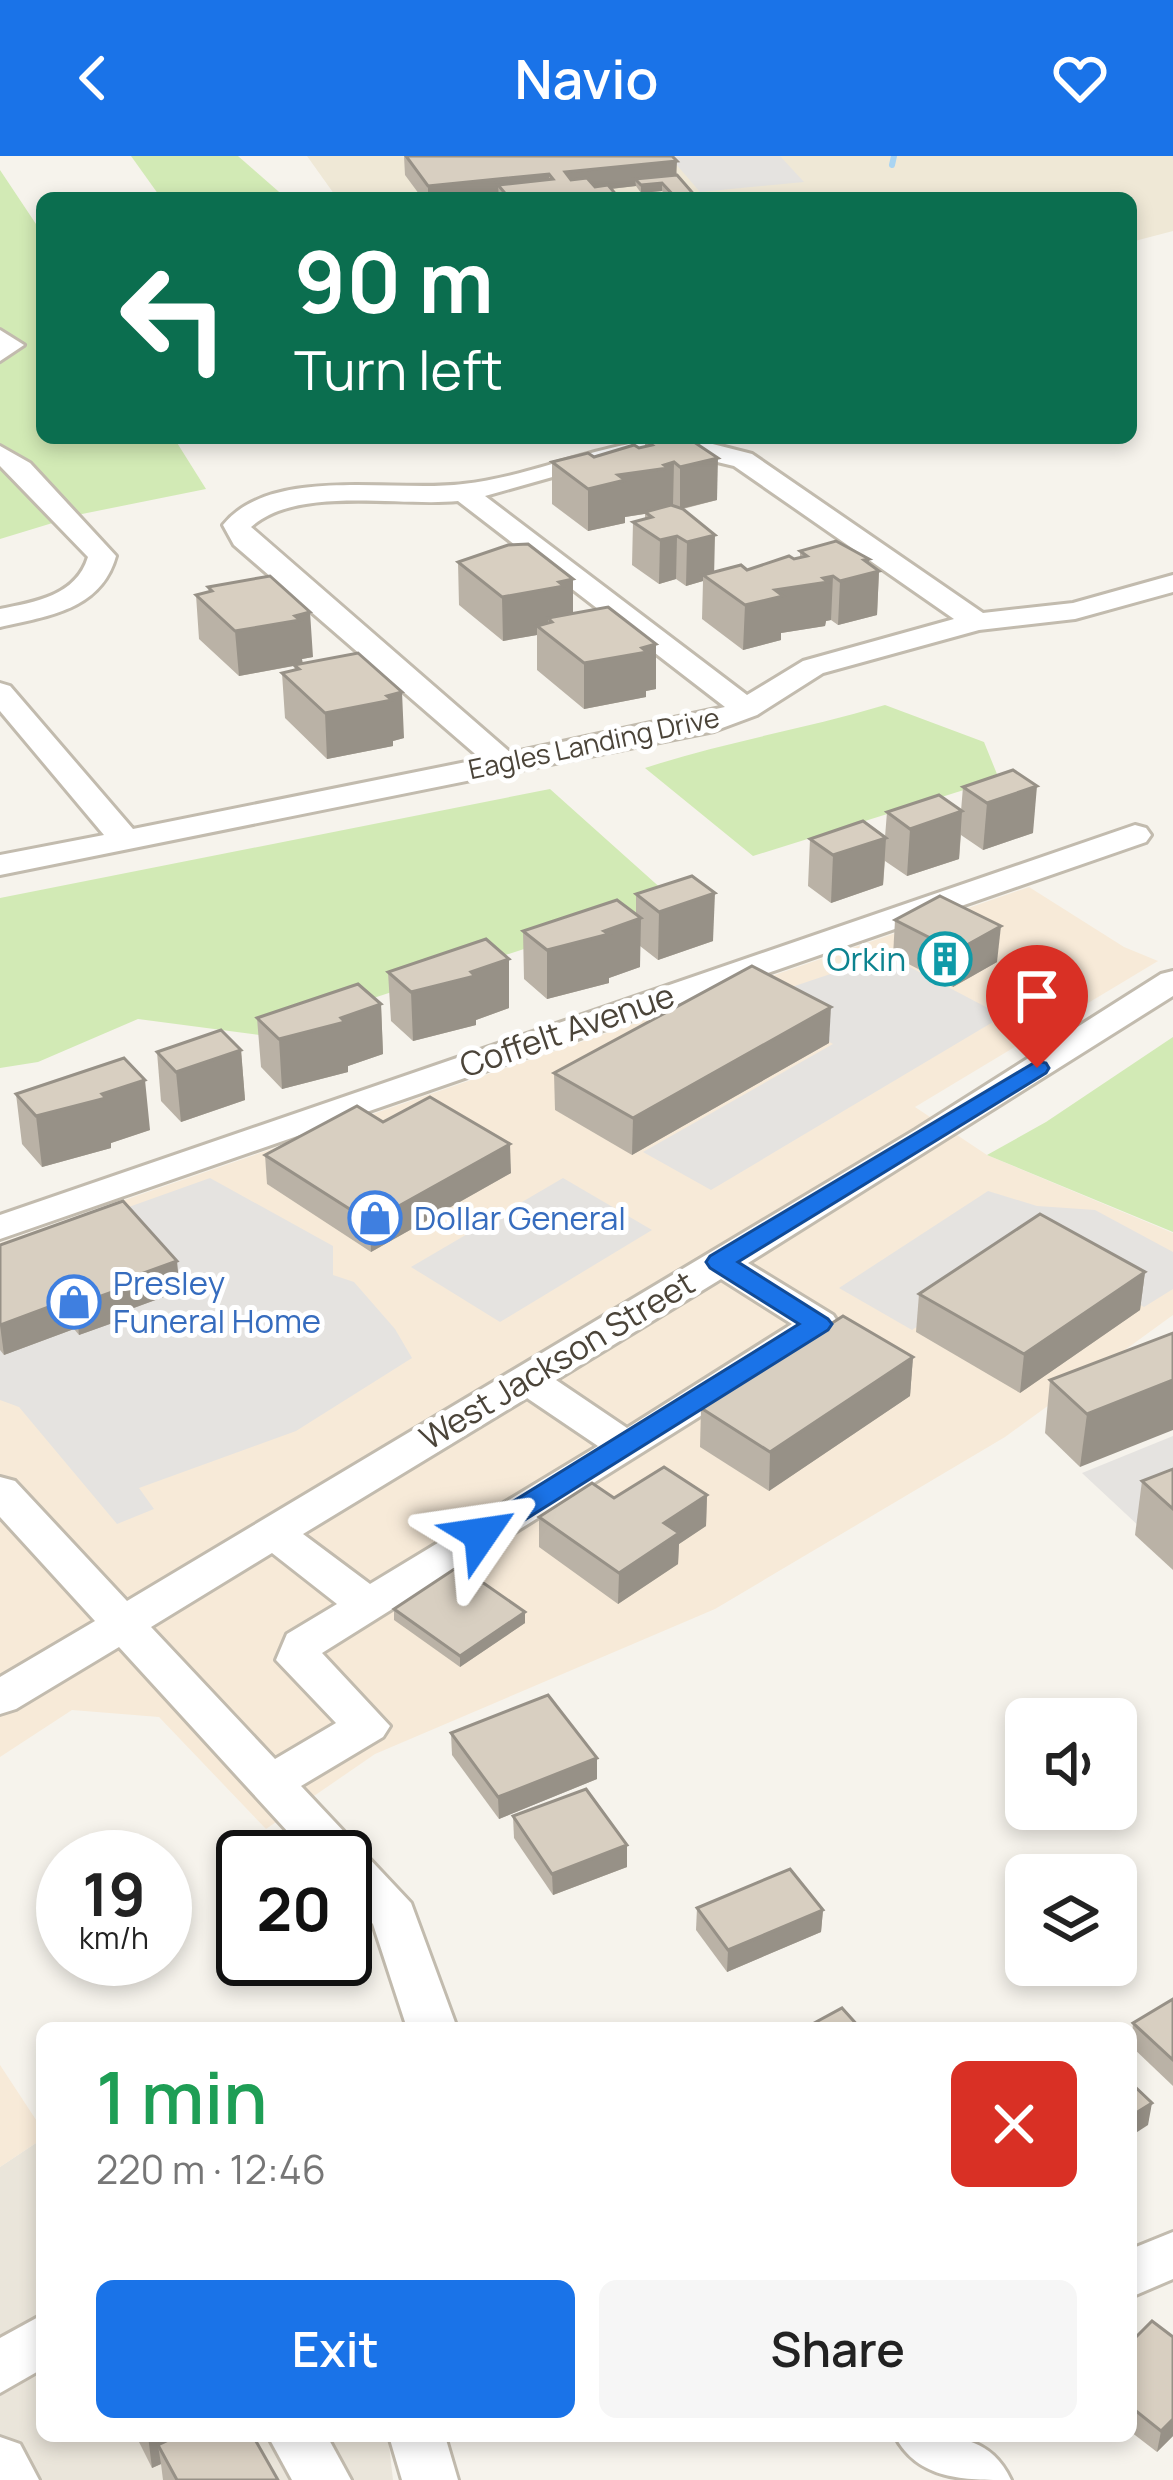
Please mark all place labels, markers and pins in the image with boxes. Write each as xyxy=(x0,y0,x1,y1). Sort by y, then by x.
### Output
building icon: Orkin xyxy=(917,931,973,987)
place label: Orkin xyxy=(827,936,906,981)
pin xyxy=(986,945,1088,1068)
shop icon: Dollar General xyxy=(347,1190,403,1246)
place label: Dollar General xyxy=(414,1195,626,1240)
place label: Presley Funeral Home xyxy=(113,1260,321,1343)
shop icon: Presley Funeral Home xyxy=(46,1274,102,1330)

